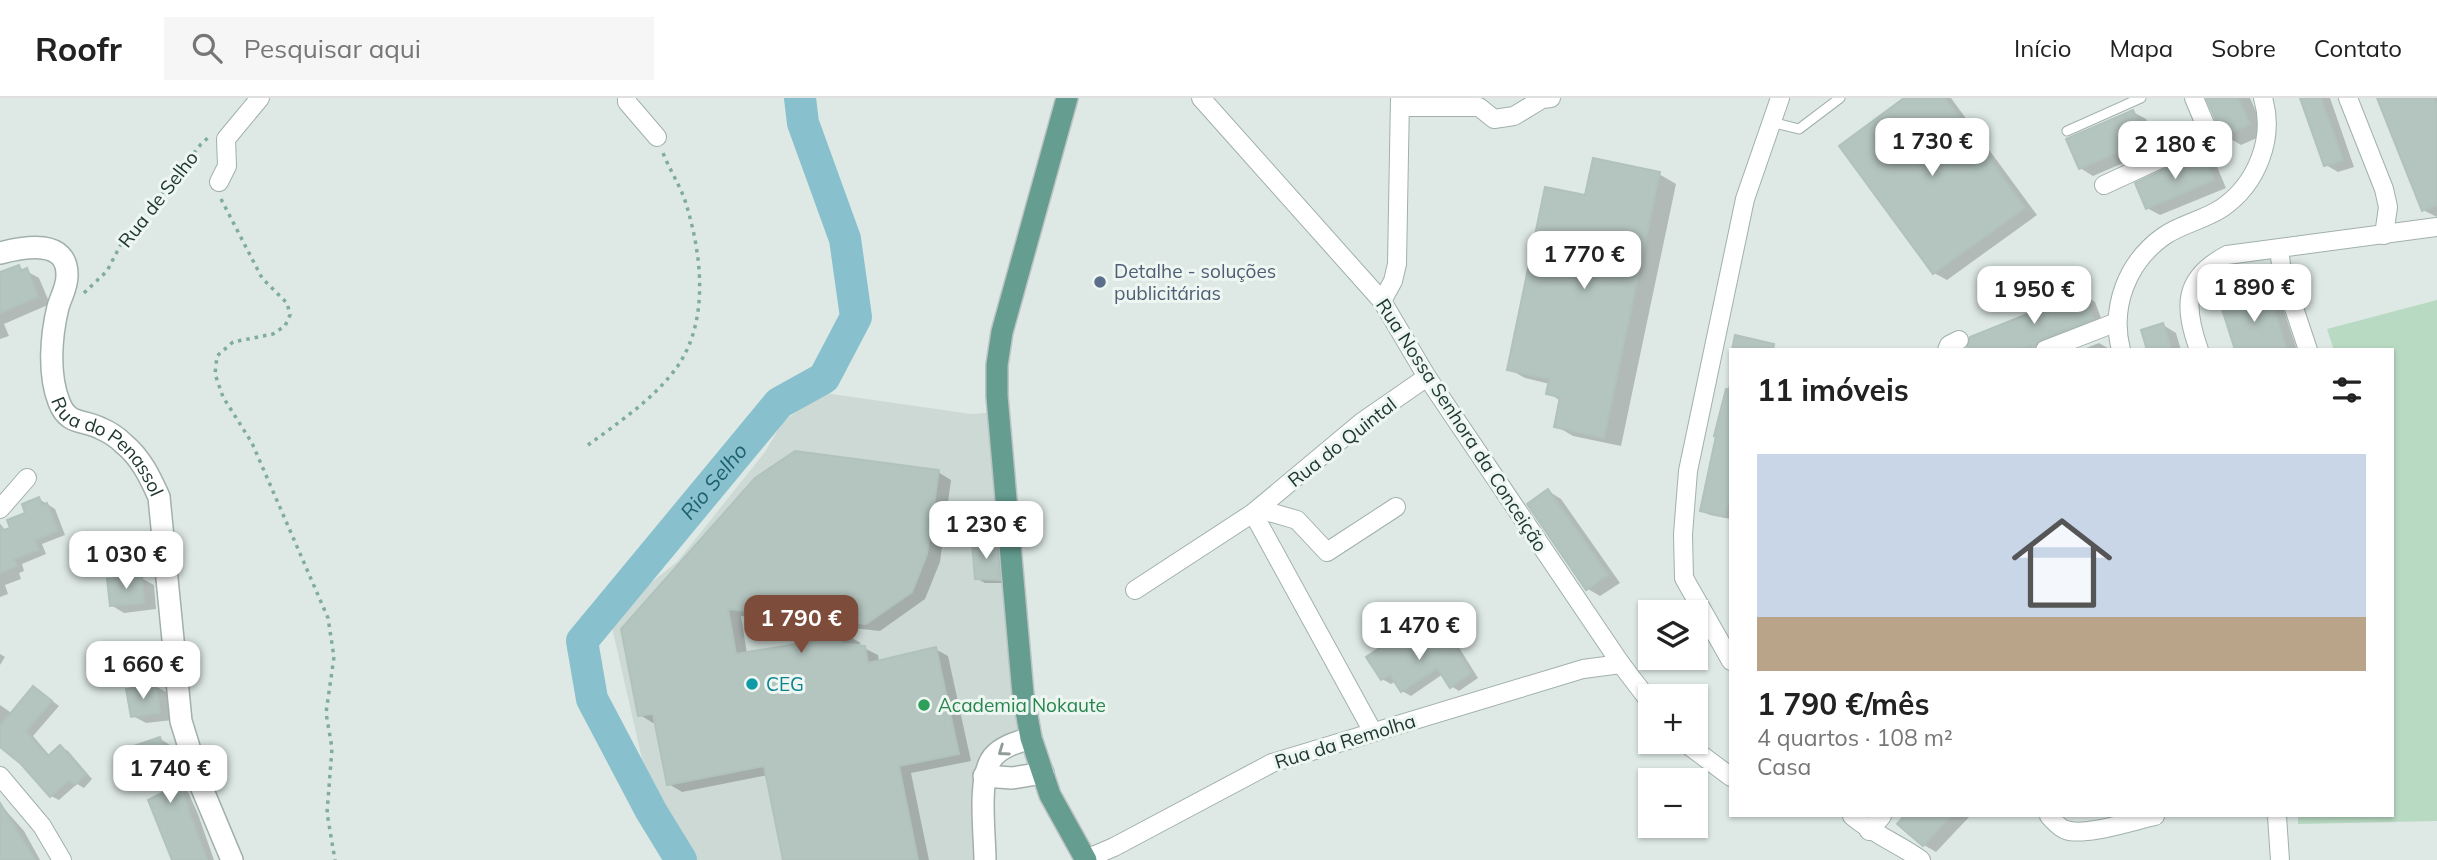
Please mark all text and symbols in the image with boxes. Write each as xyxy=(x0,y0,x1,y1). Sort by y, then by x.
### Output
search box xyxy=(164,17,654,80)
text: Roofr xyxy=(35,28,122,69)
icon: search xyxy=(188,29,226,67)
text: Pesquisar aqui xyxy=(244,32,421,65)
text: Início xyxy=(2014,33,2071,63)
text: Mapa xyxy=(2109,33,2173,63)
text: Sobre xyxy=(2211,33,2276,63)
text: Contato xyxy=(2314,33,2402,63)
pin: 1 730 € xyxy=(1867,118,1997,178)
pin: 2 180 € xyxy=(2110,122,2240,181)
text: 1 730 € xyxy=(1891,126,1973,155)
text: 2 180 € xyxy=(2134,129,2216,158)
street label: Rua de Selho xyxy=(113,146,203,252)
pin: 1 770 € xyxy=(1519,232,1649,291)
text: 1 770 € xyxy=(1543,239,1625,268)
place label: Detalhe - soluções publicitárias xyxy=(1114,259,1276,305)
pin: 1 890 € xyxy=(2189,264,2319,324)
pin: 1 950 € xyxy=(1969,266,2099,326)
text: 1 890 € xyxy=(2213,272,2295,301)
marker: Detalhe - soluções publicitárias xyxy=(1092,274,1108,290)
text: 1 950 € xyxy=(1993,274,2075,303)
street label: Rua Nossa Senhora da Conceição xyxy=(1371,294,1553,556)
text: 11 imóveis xyxy=(1757,371,1909,409)
icon: filters xyxy=(2328,371,2366,409)
street label: Rua do Quintal xyxy=(1283,392,1401,492)
street label: Rua do Penassol xyxy=(46,393,169,500)
water label: Rio Selho xyxy=(674,438,752,524)
icon: home xyxy=(1999,500,2125,626)
pin: 1 230 € xyxy=(921,502,1051,561)
text: 1 230 € xyxy=(945,509,1027,538)
pin: 1 030 € xyxy=(61,532,191,591)
text: 1 030 € xyxy=(85,539,167,568)
pin: 1 790 € xyxy=(736,596,866,655)
map controls xyxy=(1638,600,1708,838)
button: layers xyxy=(1638,600,1708,670)
pin: 1 470 € xyxy=(1354,602,1484,662)
text: 1 790 € xyxy=(760,603,842,632)
text: 1 470 € xyxy=(1378,610,1460,639)
pin: 1 660 € xyxy=(78,642,208,701)
text: 1 660 € xyxy=(102,649,184,678)
place label: CEG xyxy=(766,672,804,696)
marker: CEG xyxy=(744,676,760,692)
button: + xyxy=(1638,684,1708,754)
text: 1 790 €/mês xyxy=(1757,685,1930,723)
place label: Academia Nokaute xyxy=(938,693,1106,717)
marker: Academia Nokaute xyxy=(916,697,932,713)
street label: Rua da Remolha xyxy=(1272,708,1418,774)
text: 4 quartos · 108 m² xyxy=(1757,723,1953,752)
one-way arrow xyxy=(998,743,1011,755)
pin: 1 740 € xyxy=(105,746,235,805)
text: Casa xyxy=(1757,752,1811,781)
text: 1 740 € xyxy=(129,753,211,782)
button: − xyxy=(1638,768,1708,838)

